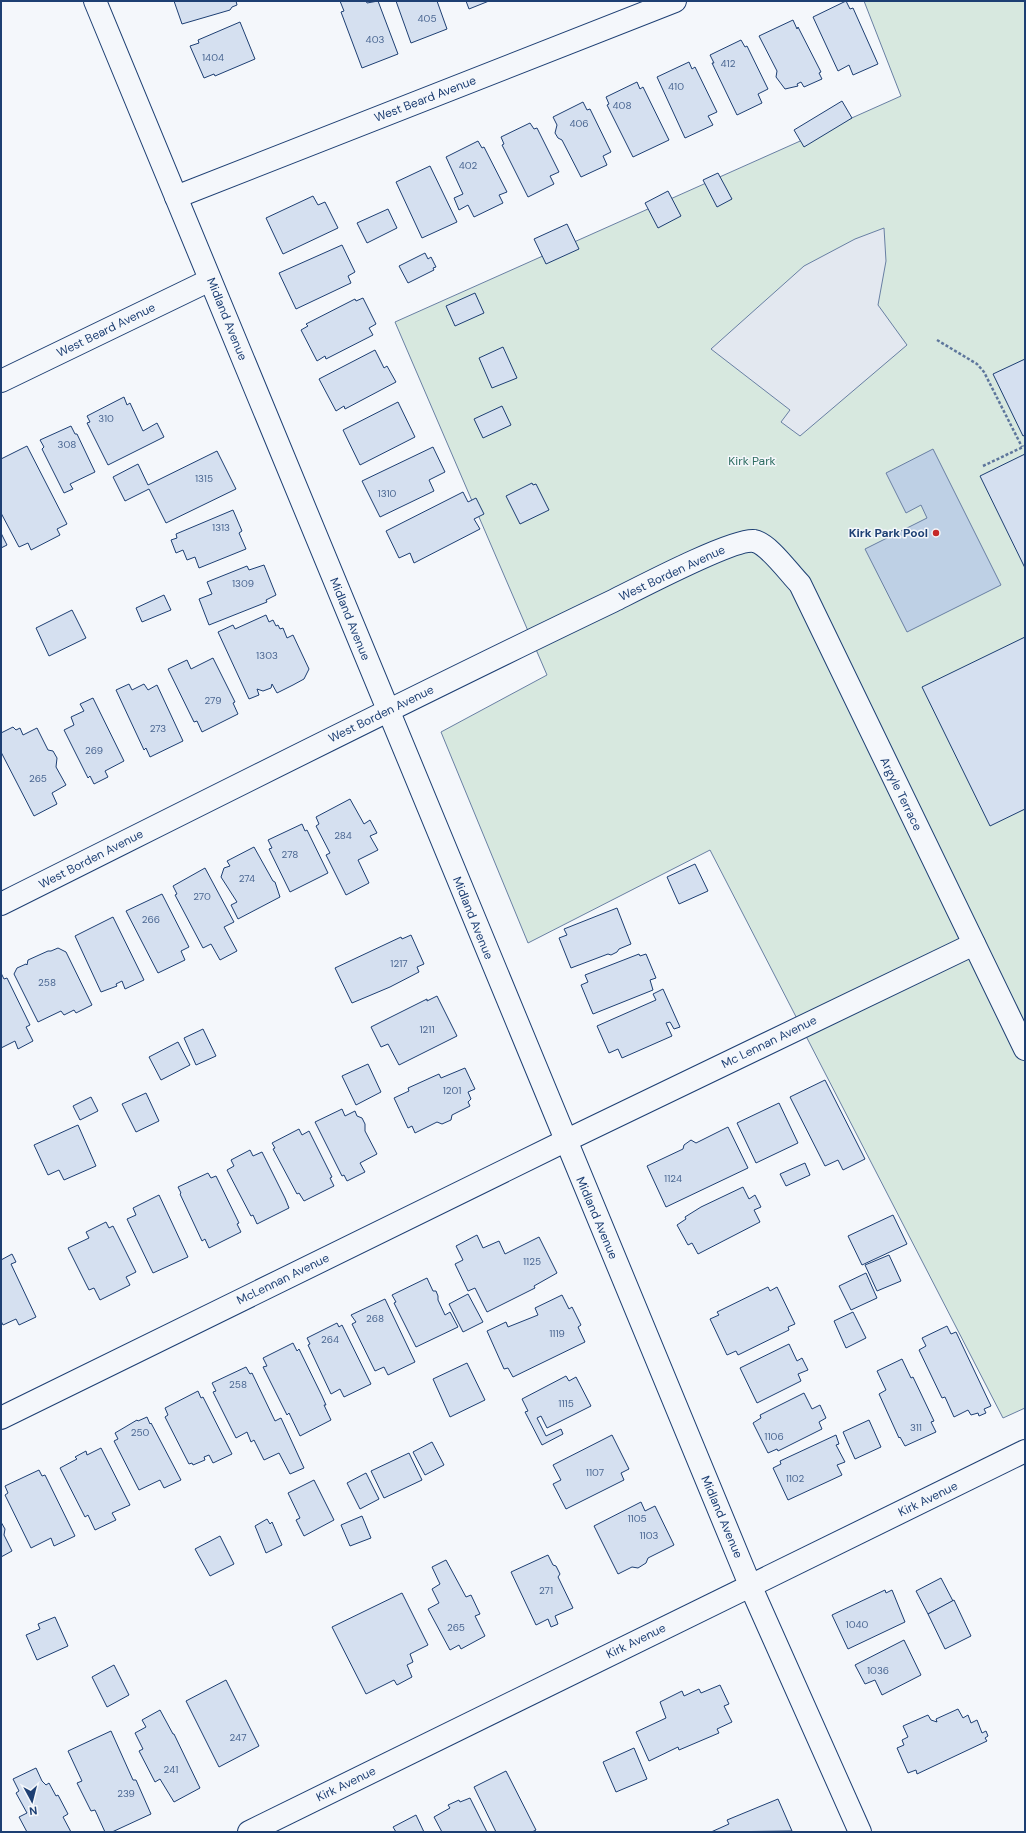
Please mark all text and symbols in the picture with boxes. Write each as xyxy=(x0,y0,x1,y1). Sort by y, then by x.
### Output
house number: 405 xyxy=(417,12,437,25)
house number: 403 xyxy=(366,33,384,46)
house number: 1404 xyxy=(202,51,224,64)
house number: 412 xyxy=(721,57,736,70)
street label: West Beard Avenue xyxy=(372,72,478,126)
house number: 410 xyxy=(668,80,684,93)
house number: 408 xyxy=(613,99,632,112)
house number: 406 xyxy=(569,117,589,130)
house number: 402 xyxy=(459,159,478,172)
street label: Midland Avenue xyxy=(203,275,251,363)
street label: West Beard Avenue xyxy=(54,299,158,361)
house number: 310 xyxy=(98,412,114,425)
house number: 308 xyxy=(58,438,76,451)
park label: Kirk Park xyxy=(728,453,776,469)
house number: 1315 xyxy=(195,472,213,485)
house number: 1310 xyxy=(378,487,397,500)
house number: 1313 xyxy=(212,521,230,534)
place label: Kirk Park Pool xyxy=(849,525,928,541)
marker: Kirk Park Pool xyxy=(931,528,941,538)
street label: West Borden Avenue xyxy=(616,541,728,605)
street label: Midland Avenue xyxy=(326,575,374,663)
house number: 1309 xyxy=(232,577,254,590)
house number: 1303 xyxy=(256,649,278,662)
street label: West Borden Avenue xyxy=(326,681,436,746)
house number: 279 xyxy=(205,694,221,707)
house number: 273 xyxy=(150,722,166,735)
house number: 269 xyxy=(85,744,103,757)
street label: Argyle Terrace xyxy=(876,755,926,834)
house number: 265 xyxy=(29,772,47,785)
street label: West Borden Avenue xyxy=(36,826,146,892)
house number: 284 xyxy=(334,829,352,842)
house number: 278 xyxy=(282,848,298,861)
house number: 274 xyxy=(239,872,255,885)
street label: Midland Avenue xyxy=(449,874,497,962)
house number: 270 xyxy=(193,890,211,903)
house number: 266 xyxy=(142,913,160,926)
house number: 1217 xyxy=(390,957,408,970)
house number: 258 xyxy=(38,976,56,989)
street label: Mc Lennan Avenue xyxy=(719,1012,819,1072)
house number: 1211 xyxy=(419,1023,435,1036)
house number: 1201 xyxy=(443,1084,461,1097)
house number: 1124 xyxy=(664,1172,682,1185)
street label: Midland Avenue xyxy=(572,1174,622,1262)
street label: McLennan Avenue xyxy=(234,1250,332,1308)
house number: 1125 xyxy=(523,1255,541,1268)
house number: 268 xyxy=(366,1312,384,1325)
house number: 1119 xyxy=(549,1327,565,1340)
house number: 264 xyxy=(321,1333,339,1346)
house number: 258 xyxy=(229,1378,247,1391)
house number: 1115 xyxy=(558,1397,574,1410)
house number: 311 xyxy=(910,1421,922,1434)
house number: 250 xyxy=(131,1426,150,1439)
house number: 1106 xyxy=(764,1430,784,1443)
house number: 1107 xyxy=(586,1466,604,1479)
house number: 1102 xyxy=(786,1472,805,1485)
street label: Midland Avenue xyxy=(697,1473,747,1561)
street label: Kirk Avenue xyxy=(896,1478,961,1520)
house number: 1105 xyxy=(627,1512,647,1525)
house number: 1103 xyxy=(640,1529,659,1542)
house number: 271 xyxy=(539,1584,553,1597)
house number: 1040 xyxy=(846,1618,869,1631)
street label: Kirk Avenue xyxy=(604,1620,669,1662)
house number: 265 xyxy=(447,1621,465,1634)
house number: 1036 xyxy=(867,1664,889,1677)
house number: 247 xyxy=(230,1731,247,1744)
house number: 241 xyxy=(164,1763,178,1776)
street label: Kirk Avenue xyxy=(314,1763,379,1805)
north arrow xyxy=(12,1781,52,1821)
house number: 239 xyxy=(117,1787,135,1800)
text: N xyxy=(28,1803,38,1818)

